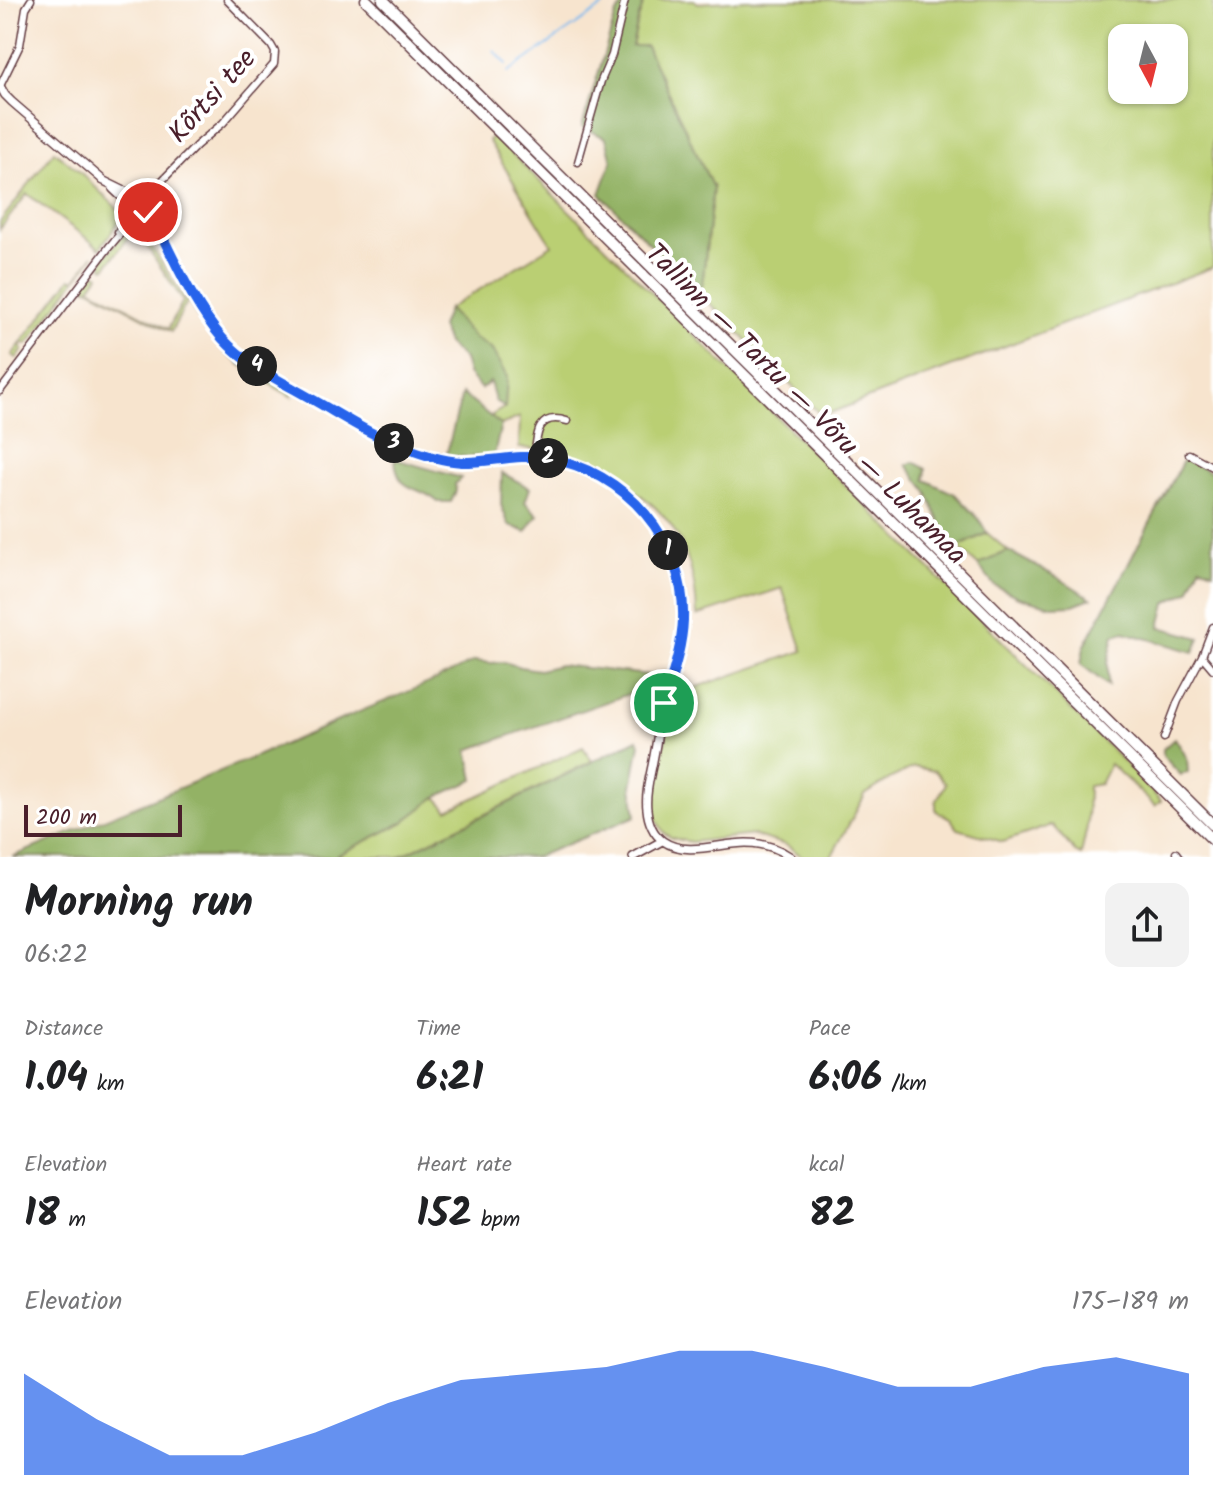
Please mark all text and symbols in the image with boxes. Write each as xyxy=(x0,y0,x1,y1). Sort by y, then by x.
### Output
north arrow xyxy=(1108,24,1188,104)
map controls xyxy=(1108,24,1188,104)
street label: Kõrtsi tee xyxy=(158,39,268,155)
pin xyxy=(114,178,182,246)
icon: check xyxy=(126,190,170,234)
street label: Tallinn — Tartu — Võru — Luhamaa xyxy=(634,233,977,576)
pin: 4 xyxy=(237,346,277,386)
text: 4 xyxy=(251,348,263,383)
pin: 3 xyxy=(374,423,414,463)
text: 3 xyxy=(388,425,400,460)
pin: 2 xyxy=(528,438,568,478)
text: 2 xyxy=(542,440,554,475)
pin: 1 xyxy=(648,530,688,570)
text: 1 xyxy=(665,532,671,567)
pin xyxy=(630,669,698,737)
icon: arrive xyxy=(642,681,686,725)
scale bar xyxy=(24,801,182,837)
text: 200 m xyxy=(36,801,97,836)
text: Morning run xyxy=(24,869,253,939)
button: share xyxy=(1105,883,1189,967)
text: 06:22 xyxy=(24,934,88,976)
text: Distance xyxy=(24,1012,103,1047)
text: Time xyxy=(416,1012,461,1047)
text: Pace xyxy=(809,1012,851,1047)
text: 1.04 xyxy=(24,1047,88,1111)
text: 6:21 xyxy=(416,1047,483,1111)
text: 6:06 xyxy=(809,1047,882,1111)
text: km xyxy=(88,1067,125,1102)
text: /km xyxy=(882,1067,927,1102)
text: Elevation xyxy=(24,1148,107,1183)
text: Heart rate xyxy=(416,1148,512,1183)
text: kcal xyxy=(809,1148,844,1183)
text: 18 xyxy=(24,1183,60,1247)
text: 152 xyxy=(416,1183,472,1247)
text: 82 xyxy=(809,1183,856,1247)
text: m xyxy=(60,1203,86,1238)
text: bpm xyxy=(472,1203,520,1238)
text: Elevation xyxy=(24,1281,122,1323)
text: 175–189 m xyxy=(1071,1281,1189,1323)

